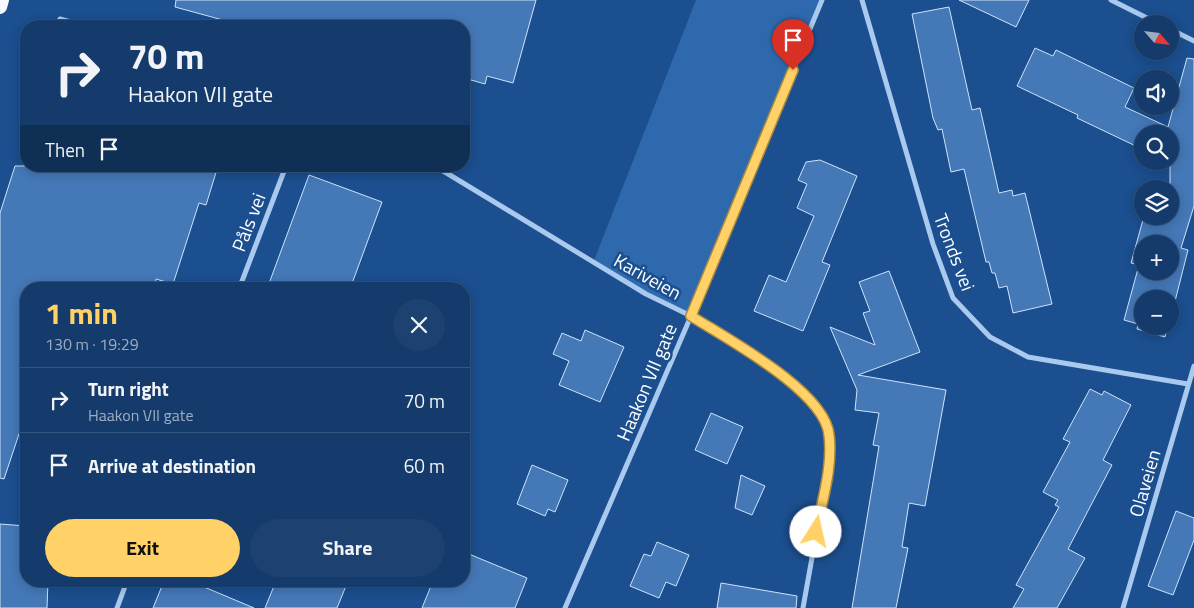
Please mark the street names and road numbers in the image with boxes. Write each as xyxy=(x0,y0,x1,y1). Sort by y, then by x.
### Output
street label: Påls vei xyxy=(224,188,272,256)
street label: Tronds vei xyxy=(927,209,983,295)
street label: Kariveien xyxy=(609,245,687,307)
street label: Haakon VII gate xyxy=(608,319,684,445)
street label: Olaveien xyxy=(1121,446,1167,520)

